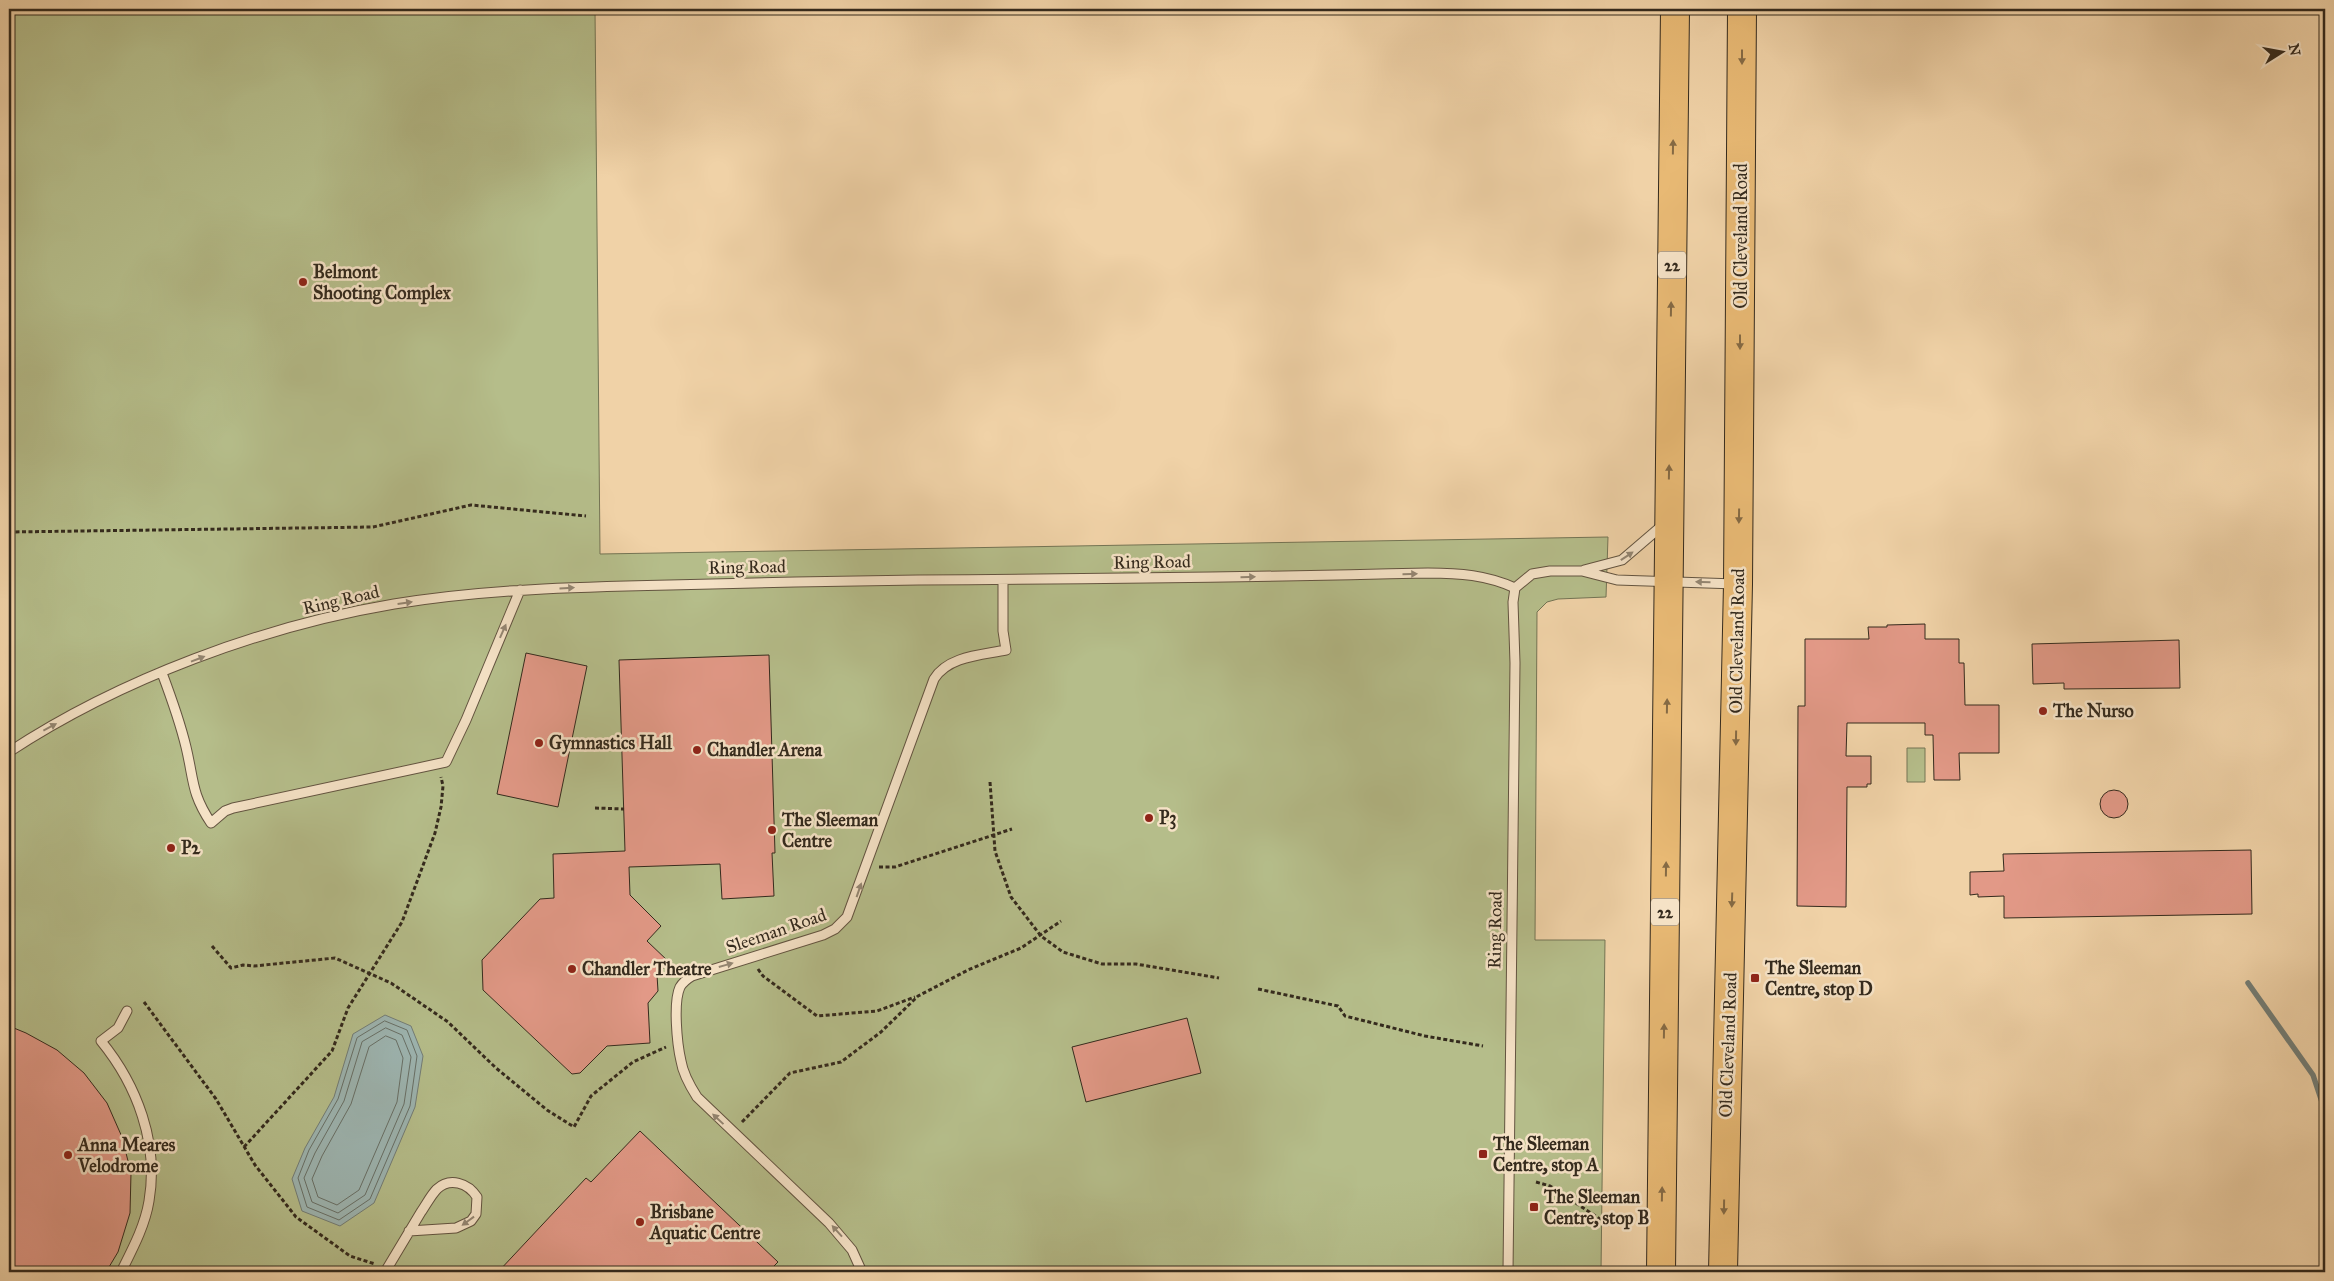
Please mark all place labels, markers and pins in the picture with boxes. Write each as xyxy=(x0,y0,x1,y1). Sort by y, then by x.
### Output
place label: Belmont Shooting Complex xyxy=(313,261,452,305)
marker: Belmont Shooting Complex xyxy=(297,276,309,288)
place label: The Nurso xyxy=(2052,700,2134,722)
marker: The Nurso xyxy=(2037,705,2049,717)
place label: Gymnastics Hall xyxy=(549,732,673,755)
marker: Gymnastics Hall xyxy=(533,737,545,749)
place label: Chandler Arena xyxy=(707,739,823,761)
marker: Chandler Arena xyxy=(691,744,703,756)
place label: P3 xyxy=(1159,807,1177,830)
place label: The Sleeman Centre xyxy=(781,809,879,852)
marker: P3 xyxy=(1143,812,1155,824)
marker: The Sleeman Centre xyxy=(766,824,778,836)
place label: P2 xyxy=(181,837,201,859)
marker: P2 xyxy=(165,842,177,854)
place label: The Sleeman Centre, stop D xyxy=(1764,957,1873,1001)
place label: Chandler Theatre xyxy=(582,958,712,980)
marker: Chandler Theatre xyxy=(566,963,578,975)
marker: The Sleeman Centre, stop D xyxy=(1749,972,1761,984)
place label: The Sleeman Centre, stop A xyxy=(1492,1133,1599,1177)
place label: Anna Meares Velodrome xyxy=(77,1134,176,1177)
marker: The Sleeman Centre, stop A xyxy=(1477,1148,1489,1160)
marker: Anna Meares Velodrome xyxy=(62,1149,74,1161)
place label: The Sleeman Centre, stop B xyxy=(1543,1186,1649,1230)
place label: Brisbane Aquatic Centre xyxy=(649,1201,761,1245)
marker: The Sleeman Centre, stop B xyxy=(1528,1201,1540,1213)
marker: Brisbane Aquatic Centre xyxy=(634,1216,646,1228)

